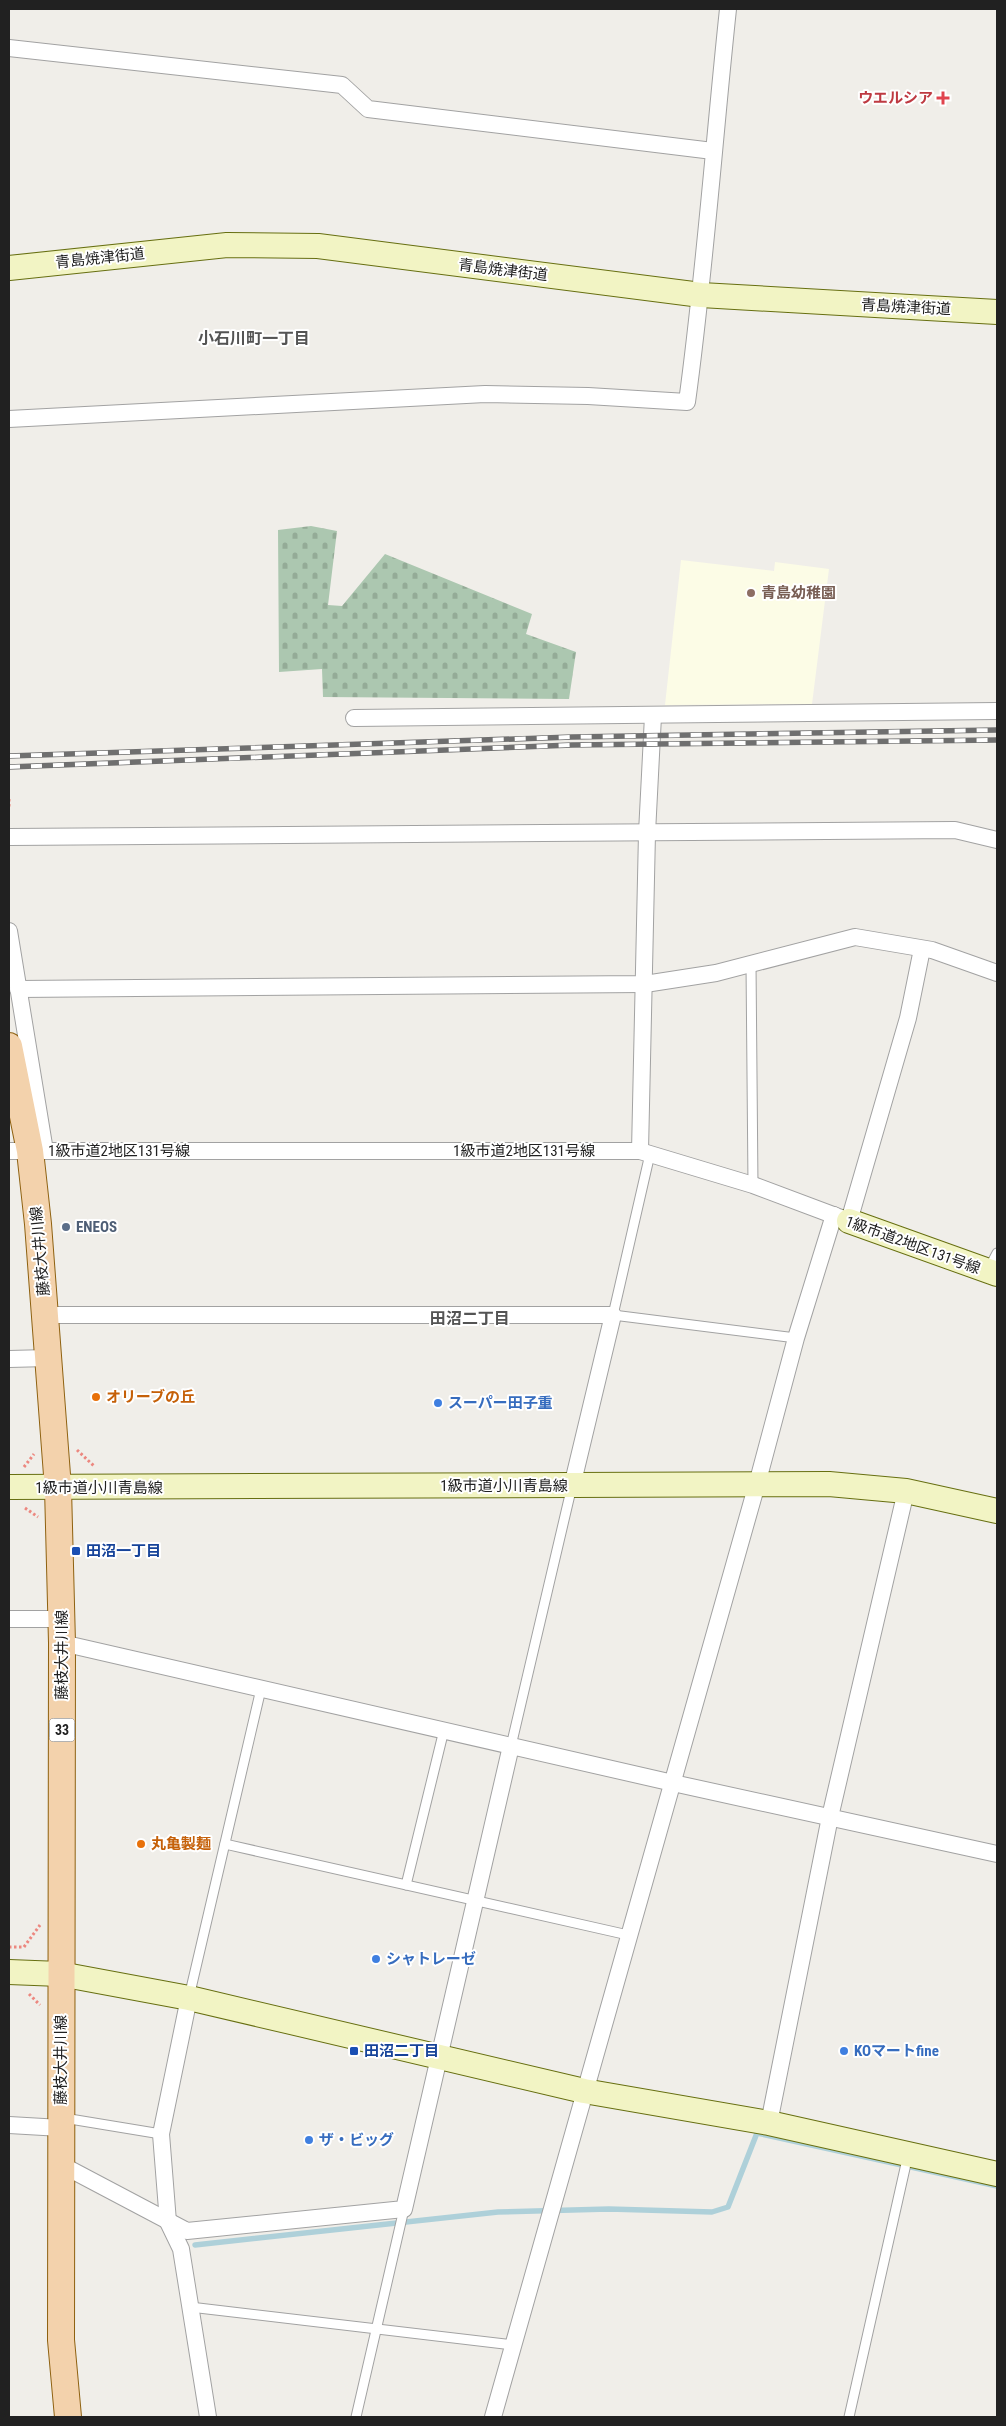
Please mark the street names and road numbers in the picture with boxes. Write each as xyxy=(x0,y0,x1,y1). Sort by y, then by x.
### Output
street label: 青島焼津街道 xyxy=(54,244,146,272)
street label: 青島焼津街道 xyxy=(457,256,549,284)
street label: 青島焼津街道 xyxy=(861,296,951,318)
street label: 1級市道2地区131号線 xyxy=(48,1142,190,1160)
street label: 1級市道2地区131号線 xyxy=(453,1142,595,1160)
street label: 藤枝大井川線 xyxy=(27,1205,53,1297)
street label: 1級市道2地区131号線 xyxy=(843,1212,983,1278)
street label: 1級市道小川青島線 xyxy=(440,1477,568,1495)
street label: 1級市道小川青島線 xyxy=(35,1479,163,1497)
street label: 藤枝大井川線 xyxy=(53,1610,71,1700)
road number: 33 xyxy=(50,1718,74,1742)
street label: 藤枝大井川線 xyxy=(52,2015,70,2105)

